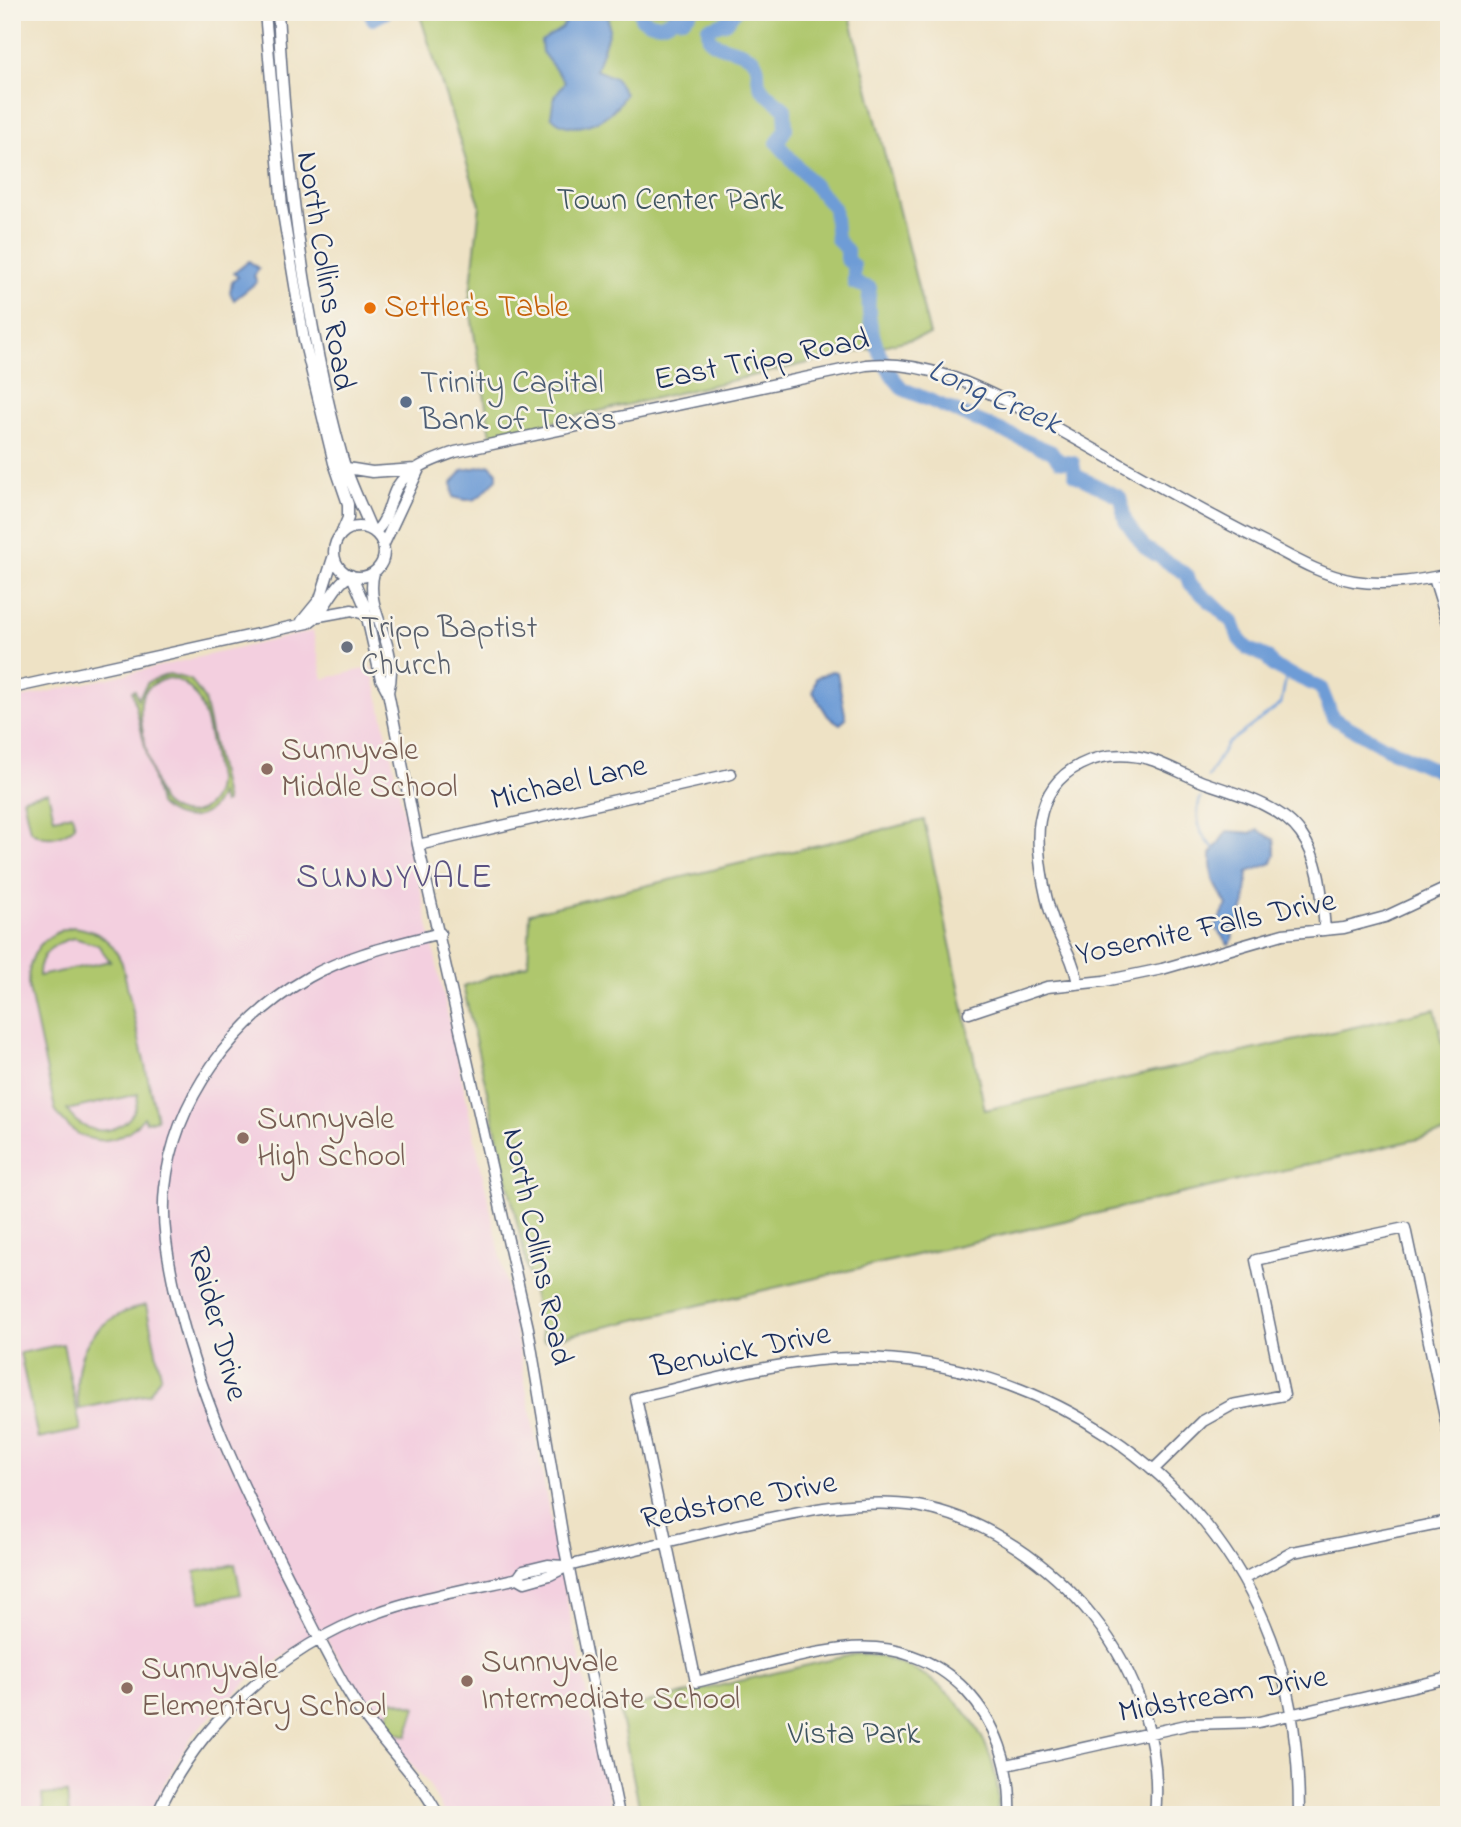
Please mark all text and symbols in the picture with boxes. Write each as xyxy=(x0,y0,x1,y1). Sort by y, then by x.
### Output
street label: North Collins Road xyxy=(282,148,366,394)
park label: Town Center Park xyxy=(557,178,784,225)
place label: Settler's Table xyxy=(384,285,570,332)
marker: Settler's Table xyxy=(362,300,378,316)
street label: East Tripp Road xyxy=(650,317,874,405)
water label: Long Creek xyxy=(919,347,1070,450)
place label: Trinity Capital Bank of Texas xyxy=(419,361,617,445)
marker: Trinity Capital Bank of Texas xyxy=(398,394,414,410)
place label: Tripp Baptist Church xyxy=(361,606,538,690)
marker: Tripp Baptist Church xyxy=(339,639,355,655)
place label: Sunnyvale Middle School xyxy=(281,728,458,812)
street label: Michael Lane xyxy=(486,743,652,825)
marker: Sunnyvale Middle School xyxy=(259,761,275,777)
district label: SUNNYVALE xyxy=(296,853,494,904)
street label: Yosemite Falls Drive xyxy=(1072,878,1341,979)
place label: Sunnyvale High School xyxy=(257,1097,405,1181)
street label: North Collins Road xyxy=(488,1124,584,1370)
marker: Sunnyvale High School xyxy=(235,1130,251,1146)
street label: Raider Drive xyxy=(173,1242,259,1407)
street label: Benwick Drive xyxy=(646,1311,835,1393)
street label: Redstone Drive xyxy=(637,1460,842,1544)
place label: Sunnyvale Intermediate School xyxy=(481,1640,740,1724)
place label: Sunnyvale Elementary School xyxy=(141,1647,386,1731)
street label: Midstream Drive xyxy=(1115,1654,1332,1737)
marker: Sunnyvale Intermediate School xyxy=(459,1673,475,1689)
marker: Sunnyvale Elementary School xyxy=(119,1680,135,1696)
park label: Vista Park xyxy=(787,1712,921,1759)

